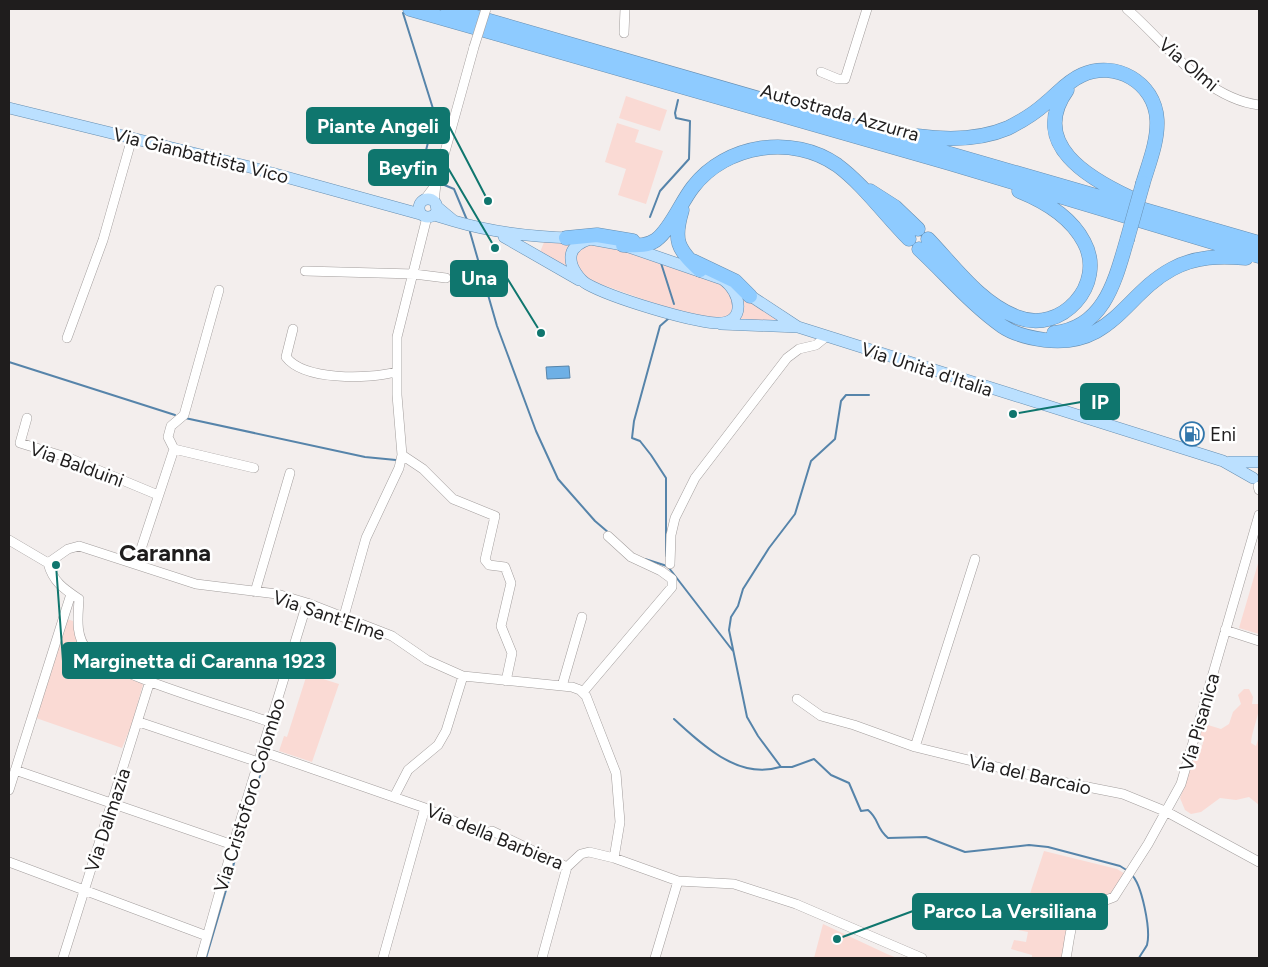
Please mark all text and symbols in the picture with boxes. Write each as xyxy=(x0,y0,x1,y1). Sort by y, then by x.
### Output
street label: Via Olmi xyxy=(1154,33,1223,96)
street label: Autostrada Azzurra xyxy=(758,79,922,146)
callout: Piante Angeli xyxy=(307,108,449,143)
text: Piante Angeli xyxy=(317,114,439,138)
street label: Via Gianbattista Vico xyxy=(111,123,291,188)
callout: Beyfin xyxy=(369,150,448,185)
text: Beyfin xyxy=(379,156,437,180)
callout: Una xyxy=(451,261,507,296)
text: Una xyxy=(461,266,497,290)
street label: Via Unità d'Italia xyxy=(858,337,996,402)
callout: IP xyxy=(1081,384,1119,419)
text: IP xyxy=(1091,390,1109,414)
fuel station icon: Eni xyxy=(1179,421,1205,447)
place label: Eni xyxy=(1210,423,1236,446)
street label: Via Balduini xyxy=(27,437,127,492)
district label: Caranna xyxy=(119,538,211,567)
street label: Via Sant'Elme xyxy=(270,586,388,645)
callout: Marginetta di Caranna 1923 xyxy=(63,643,335,678)
text: Marginetta di Caranna 1923 xyxy=(73,649,325,673)
street label: Via Pisanica xyxy=(1175,670,1224,774)
street label: Via Cristoforo Colombo xyxy=(209,695,290,895)
street label: Via del Barcaio xyxy=(966,749,1094,800)
street label: Via Dalmazia xyxy=(80,765,135,875)
street label: Via della Barbiera xyxy=(423,798,567,874)
callout: Parco La Versiliana xyxy=(913,894,1107,929)
text: Parco La Versiliana xyxy=(923,899,1097,923)

